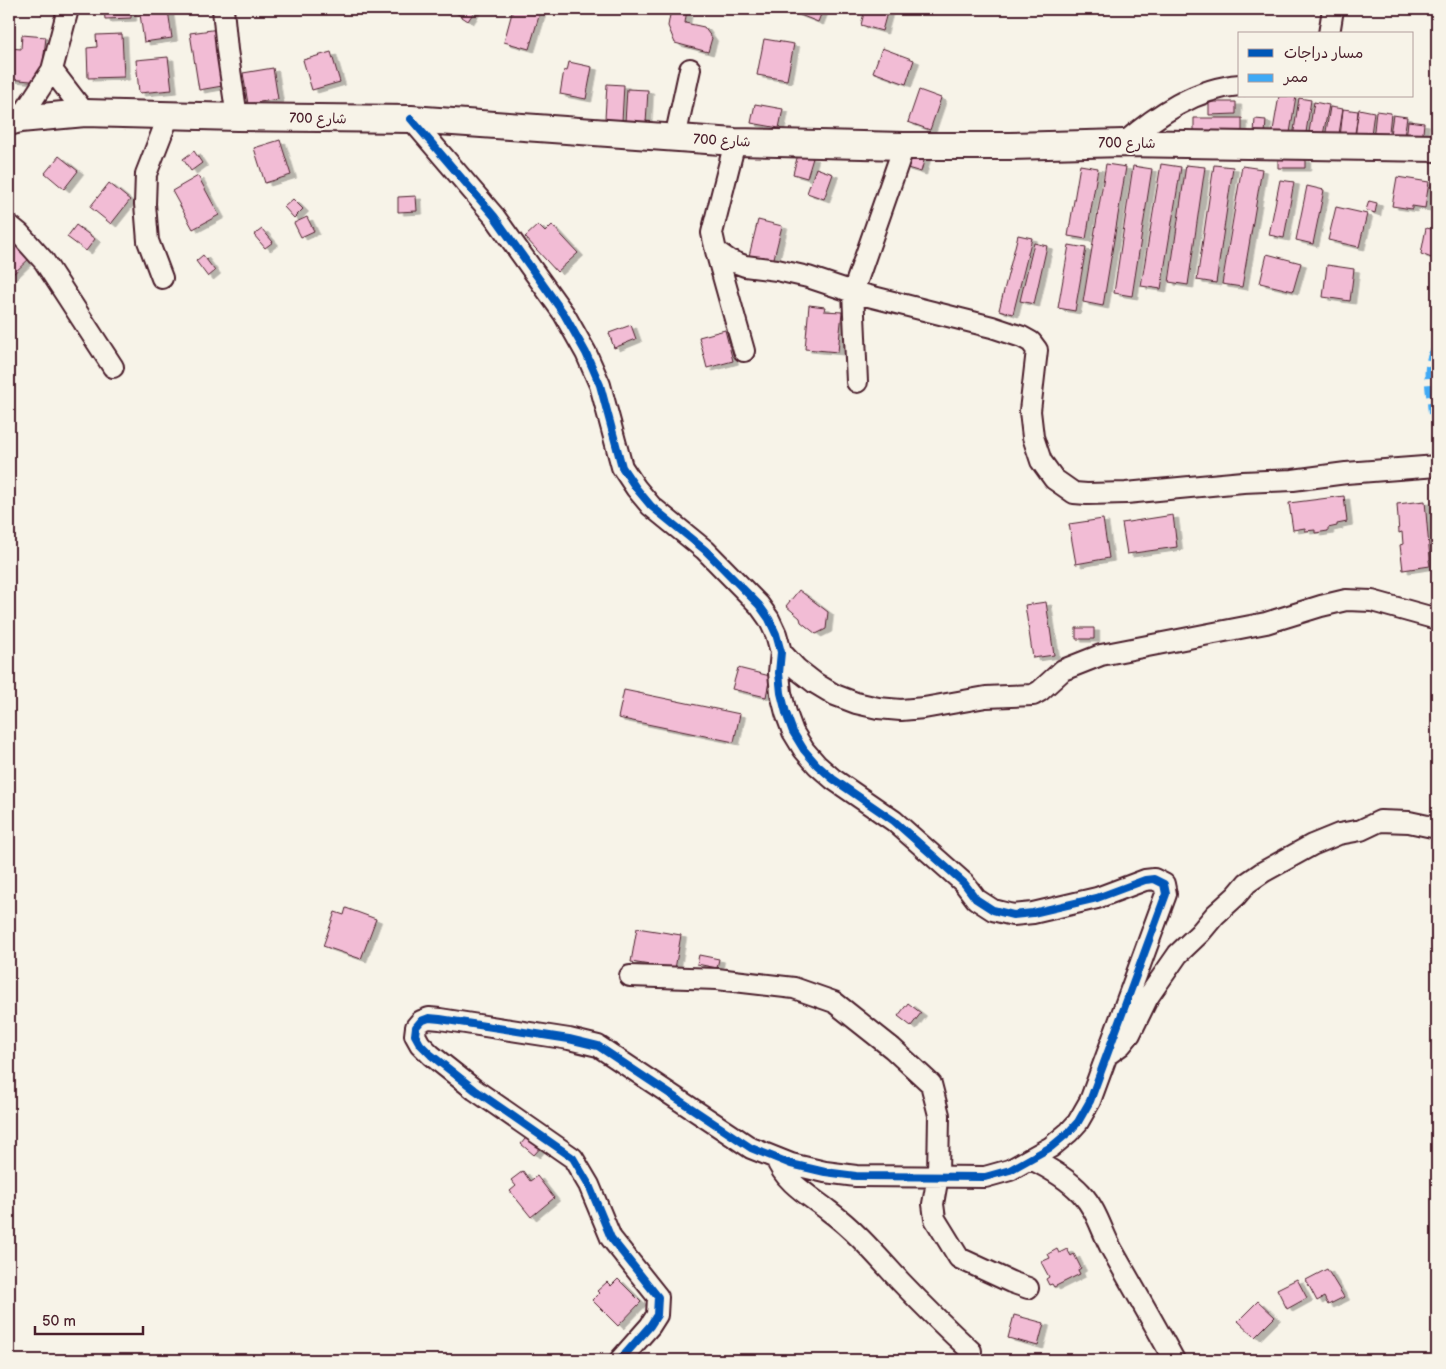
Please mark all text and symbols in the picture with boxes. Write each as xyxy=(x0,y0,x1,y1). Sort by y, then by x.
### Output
legend xyxy=(1238,32,1414,98)
text: مسار دراجات xyxy=(1284,44,1363,63)
text: ممر xyxy=(1282,68,1308,87)
street label: شارع 700 xyxy=(289,110,347,128)
street label: شارع 700 xyxy=(693,131,751,151)
street label: شارع 700 xyxy=(1098,135,1156,153)
scale bar xyxy=(35,1304,142,1336)
text: 50 m xyxy=(42,1312,76,1331)

